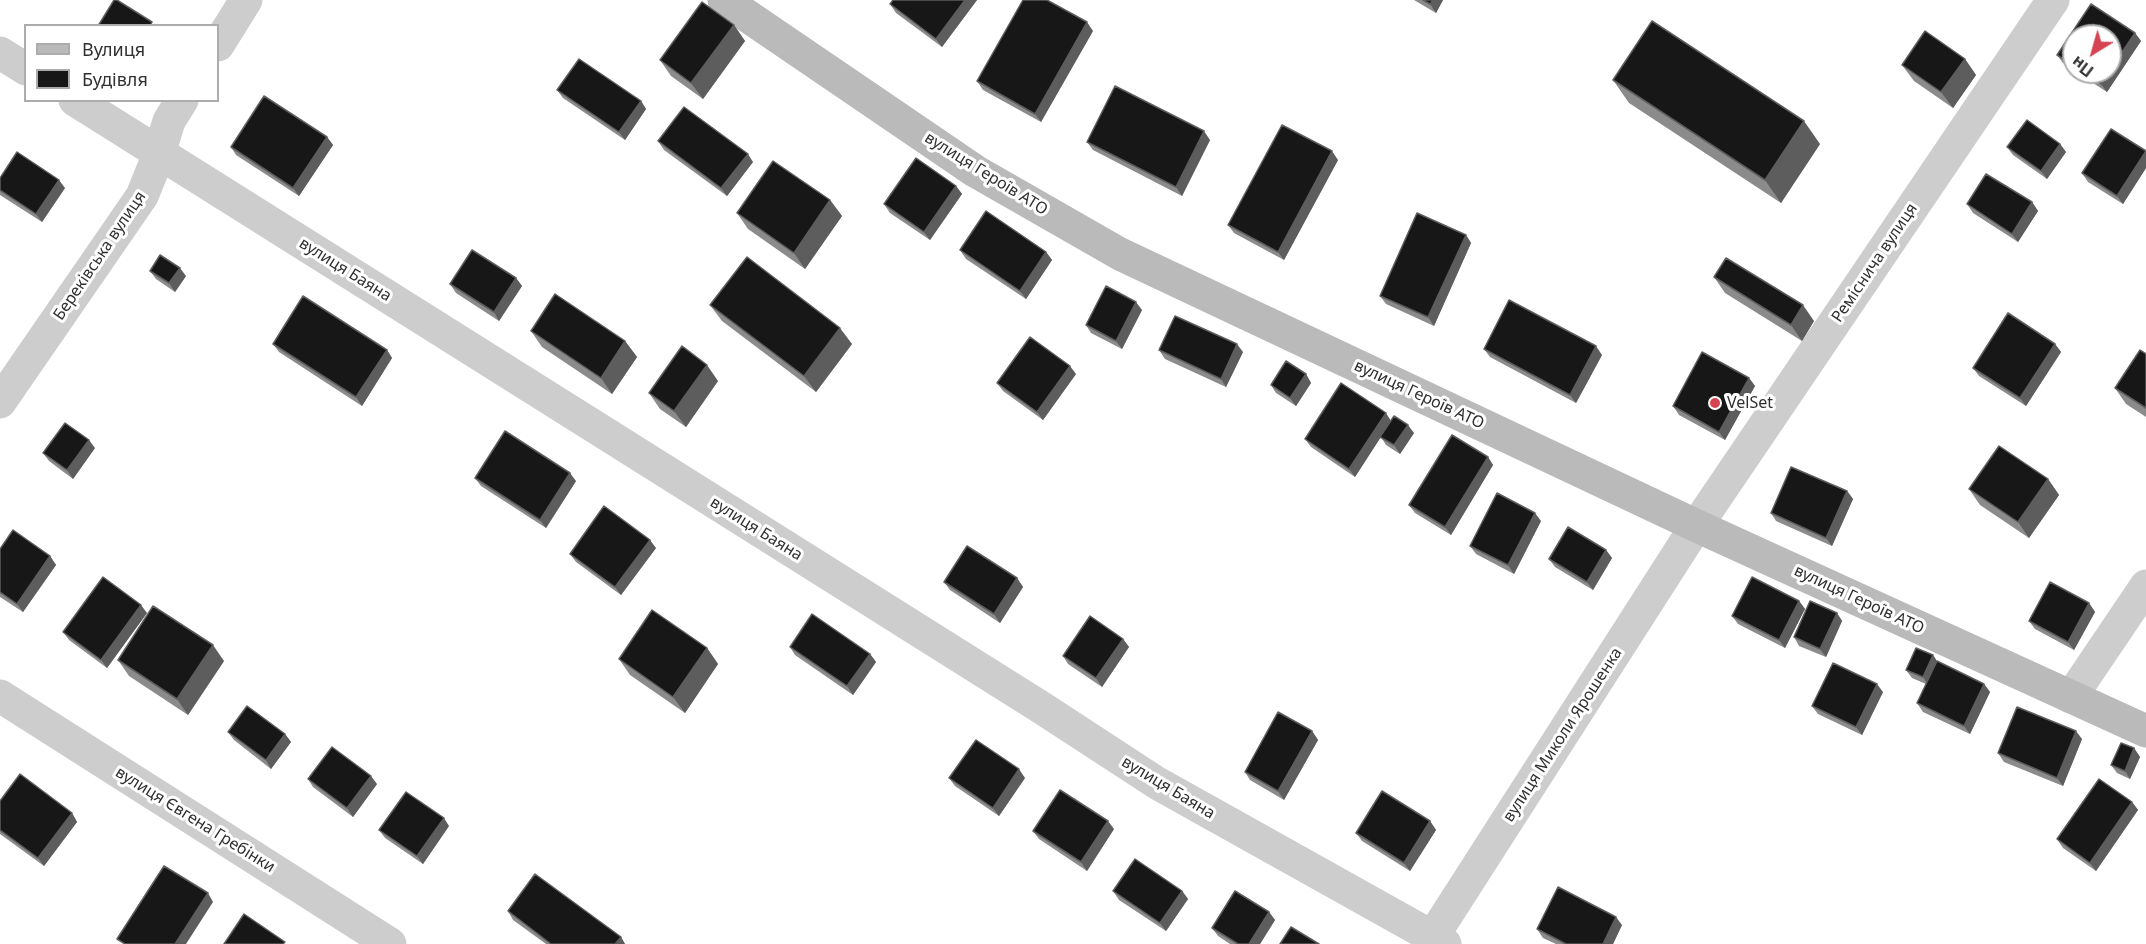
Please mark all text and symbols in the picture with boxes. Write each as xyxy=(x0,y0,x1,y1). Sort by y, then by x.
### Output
legend xyxy=(24,24,219,102)
north arrow xyxy=(2062,24,2122,84)
text: Вулиця xyxy=(82,37,145,61)
text: Пн xyxy=(2067,51,2098,82)
text: Будівля xyxy=(82,67,148,91)
street label: вулиця Героїв АТО xyxy=(921,128,1051,220)
street label: Береківська вулиця xyxy=(50,188,150,324)
street label: Реміснича вулиця xyxy=(1828,200,1922,326)
street label: вулиця Баяна xyxy=(295,234,395,306)
street label: вулиця Героїв АТО xyxy=(1351,356,1487,434)
place label: VelSet xyxy=(1727,393,1773,413)
marker: VelSet xyxy=(1708,396,1722,410)
street label: вулиця Баяна xyxy=(706,493,806,565)
street label: вулиця Героїв АТО xyxy=(1791,561,1927,639)
street label: вулиця Миколи Ярошенка xyxy=(1499,644,1627,826)
street label: вулиця Баяна xyxy=(1118,753,1218,823)
street label: вулиця Євгена Гребінки xyxy=(112,763,278,877)

